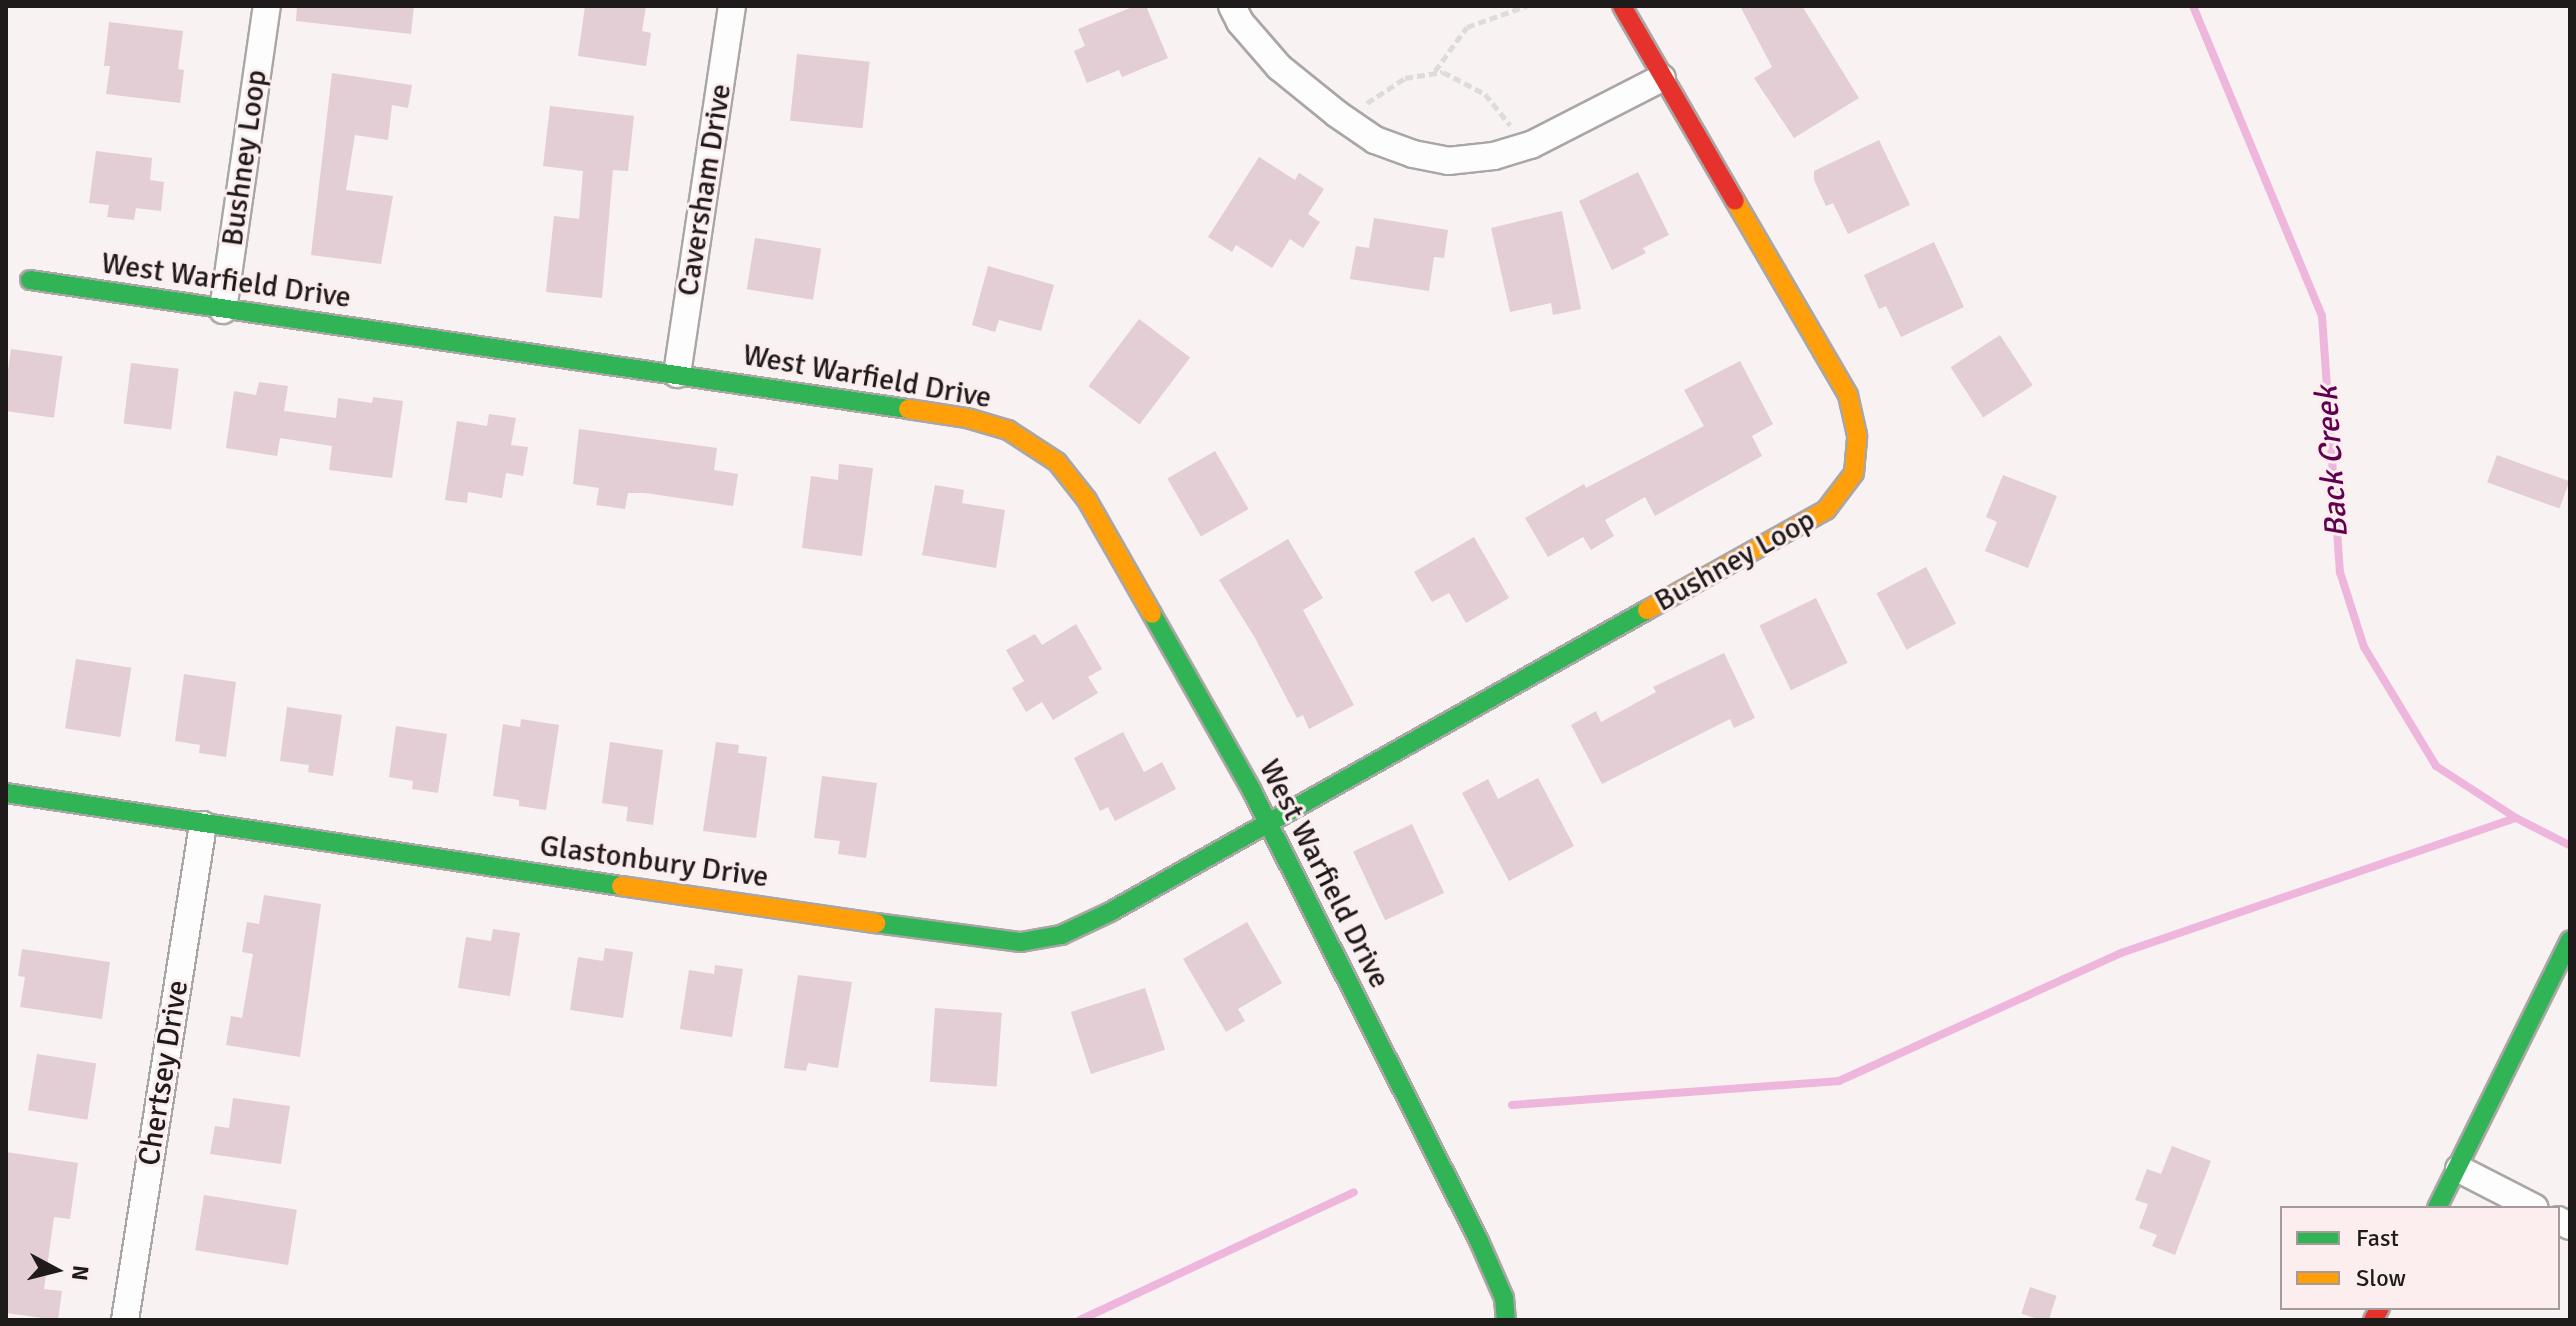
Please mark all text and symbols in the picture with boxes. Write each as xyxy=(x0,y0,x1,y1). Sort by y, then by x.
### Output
street label: Bushney Loop xyxy=(215,68,275,248)
street label: Caversham Drive xyxy=(670,81,740,299)
street label: West Warfield Drive xyxy=(99,246,353,316)
street label: West Warfield Drive xyxy=(740,337,994,417)
water label: Back Creek xyxy=(2308,385,2356,539)
street label: Bushney Loop xyxy=(1649,502,1821,620)
street label: West Warfield Drive xyxy=(1251,754,1397,994)
street label: Glastonbury Drive xyxy=(537,828,771,896)
street label: Chertsey Drive xyxy=(132,978,196,1168)
legend xyxy=(2280,1206,2560,1310)
text: Fast xyxy=(2356,1223,2399,1253)
north arrow xyxy=(16,1230,96,1310)
text: Slow xyxy=(2356,1263,2406,1293)
text: N xyxy=(66,1264,95,1282)

